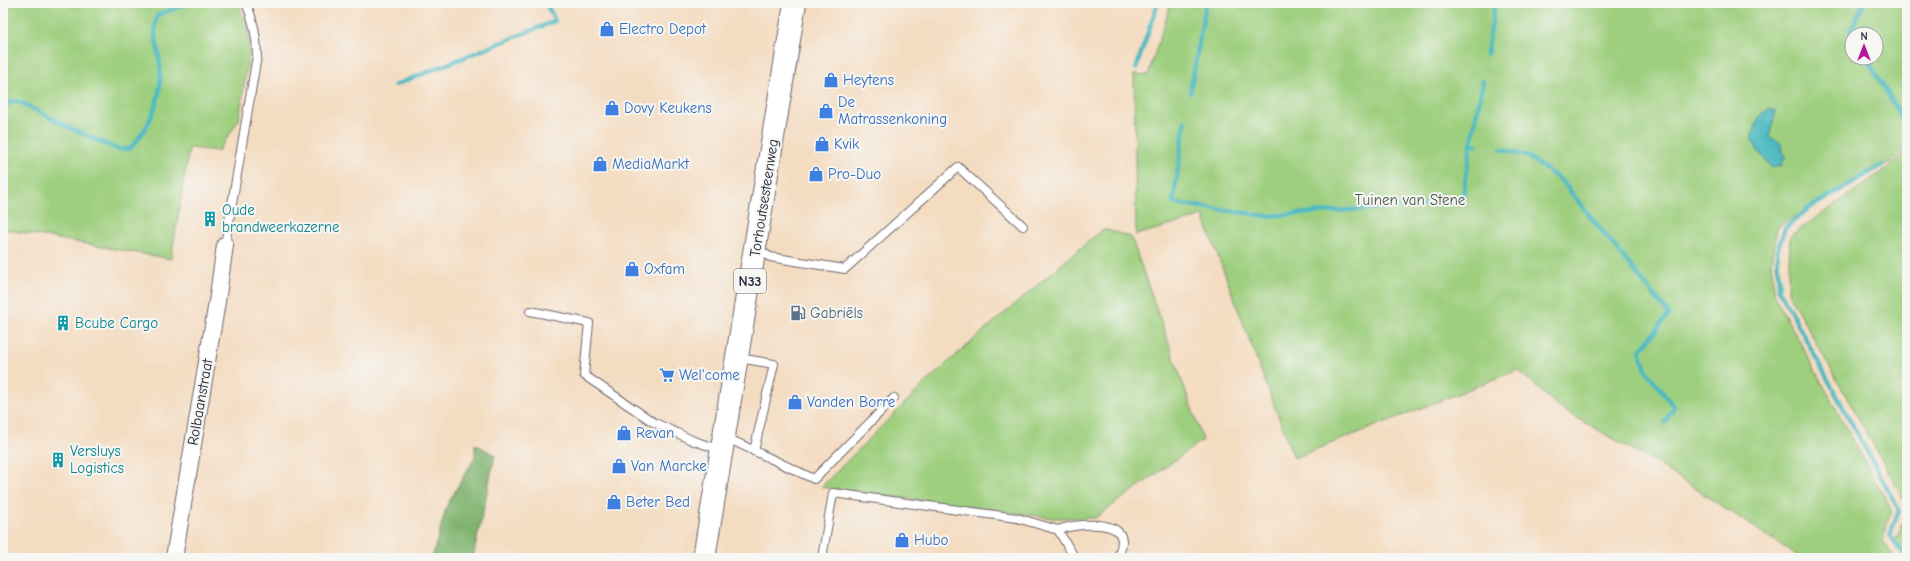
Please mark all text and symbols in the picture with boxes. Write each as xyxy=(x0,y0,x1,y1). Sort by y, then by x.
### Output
shop icon: Electro Depot xyxy=(598,20,616,38)
place label: Electro Depot xyxy=(619,20,707,38)
north arrow xyxy=(1844,26,1884,66)
text: N xyxy=(1860,30,1868,43)
shop icon: Heytens xyxy=(822,71,840,89)
place label: Heytens xyxy=(843,71,894,89)
place label: De Matrassenkoning xyxy=(838,93,947,128)
shop icon: Dovy Keukens xyxy=(603,99,621,117)
place label: Dovy Keukens xyxy=(624,99,712,117)
shop icon: De Matrassenkoning xyxy=(817,102,835,120)
shop icon: Kvik xyxy=(813,135,831,153)
place label: Kvik xyxy=(834,135,860,153)
street label: Torhoutsesteenweg xyxy=(746,138,782,258)
shop icon: MediaMarkt xyxy=(591,155,609,173)
place label: MediaMarkt xyxy=(612,155,690,173)
shop icon: Pro-Duo xyxy=(807,165,825,183)
place label: Pro-Duo xyxy=(828,165,881,183)
park label: Tuinen van Stene xyxy=(1355,191,1466,209)
place label: Oude brandweerkazerne xyxy=(222,201,340,236)
building icon: Oude brandweerkazerne xyxy=(201,210,219,228)
shop icon: Oxfam xyxy=(623,260,641,278)
place label: Oxfam xyxy=(644,260,685,278)
road number: N33 xyxy=(734,269,766,293)
fuel station icon: Gabriëls xyxy=(789,304,807,322)
place label: Gabriëls xyxy=(810,304,863,322)
building icon: Bcube Cargo xyxy=(54,314,72,332)
place label: Bcube Cargo xyxy=(75,314,158,332)
street label: Rolbaanstraat xyxy=(184,357,217,447)
supermarket icon: Wel'come xyxy=(658,366,676,384)
place label: Wel'come xyxy=(679,366,740,384)
shop icon: Vanden Borre xyxy=(786,393,804,411)
place label: Vanden Borre xyxy=(807,393,896,411)
shop icon: Revan xyxy=(615,424,633,442)
place label: Revan xyxy=(636,424,674,442)
place label: Versluys Logistics xyxy=(70,442,124,477)
building icon: Versluys Logistics xyxy=(49,451,67,469)
shop icon: Van Marcke xyxy=(610,457,628,475)
place label: Van Marcke xyxy=(631,457,707,475)
shop icon: Beter Bed xyxy=(605,493,623,511)
place label: Beter Bed xyxy=(626,493,690,511)
shop icon: Hubo xyxy=(893,531,911,549)
place label: Hubo xyxy=(914,531,949,549)

